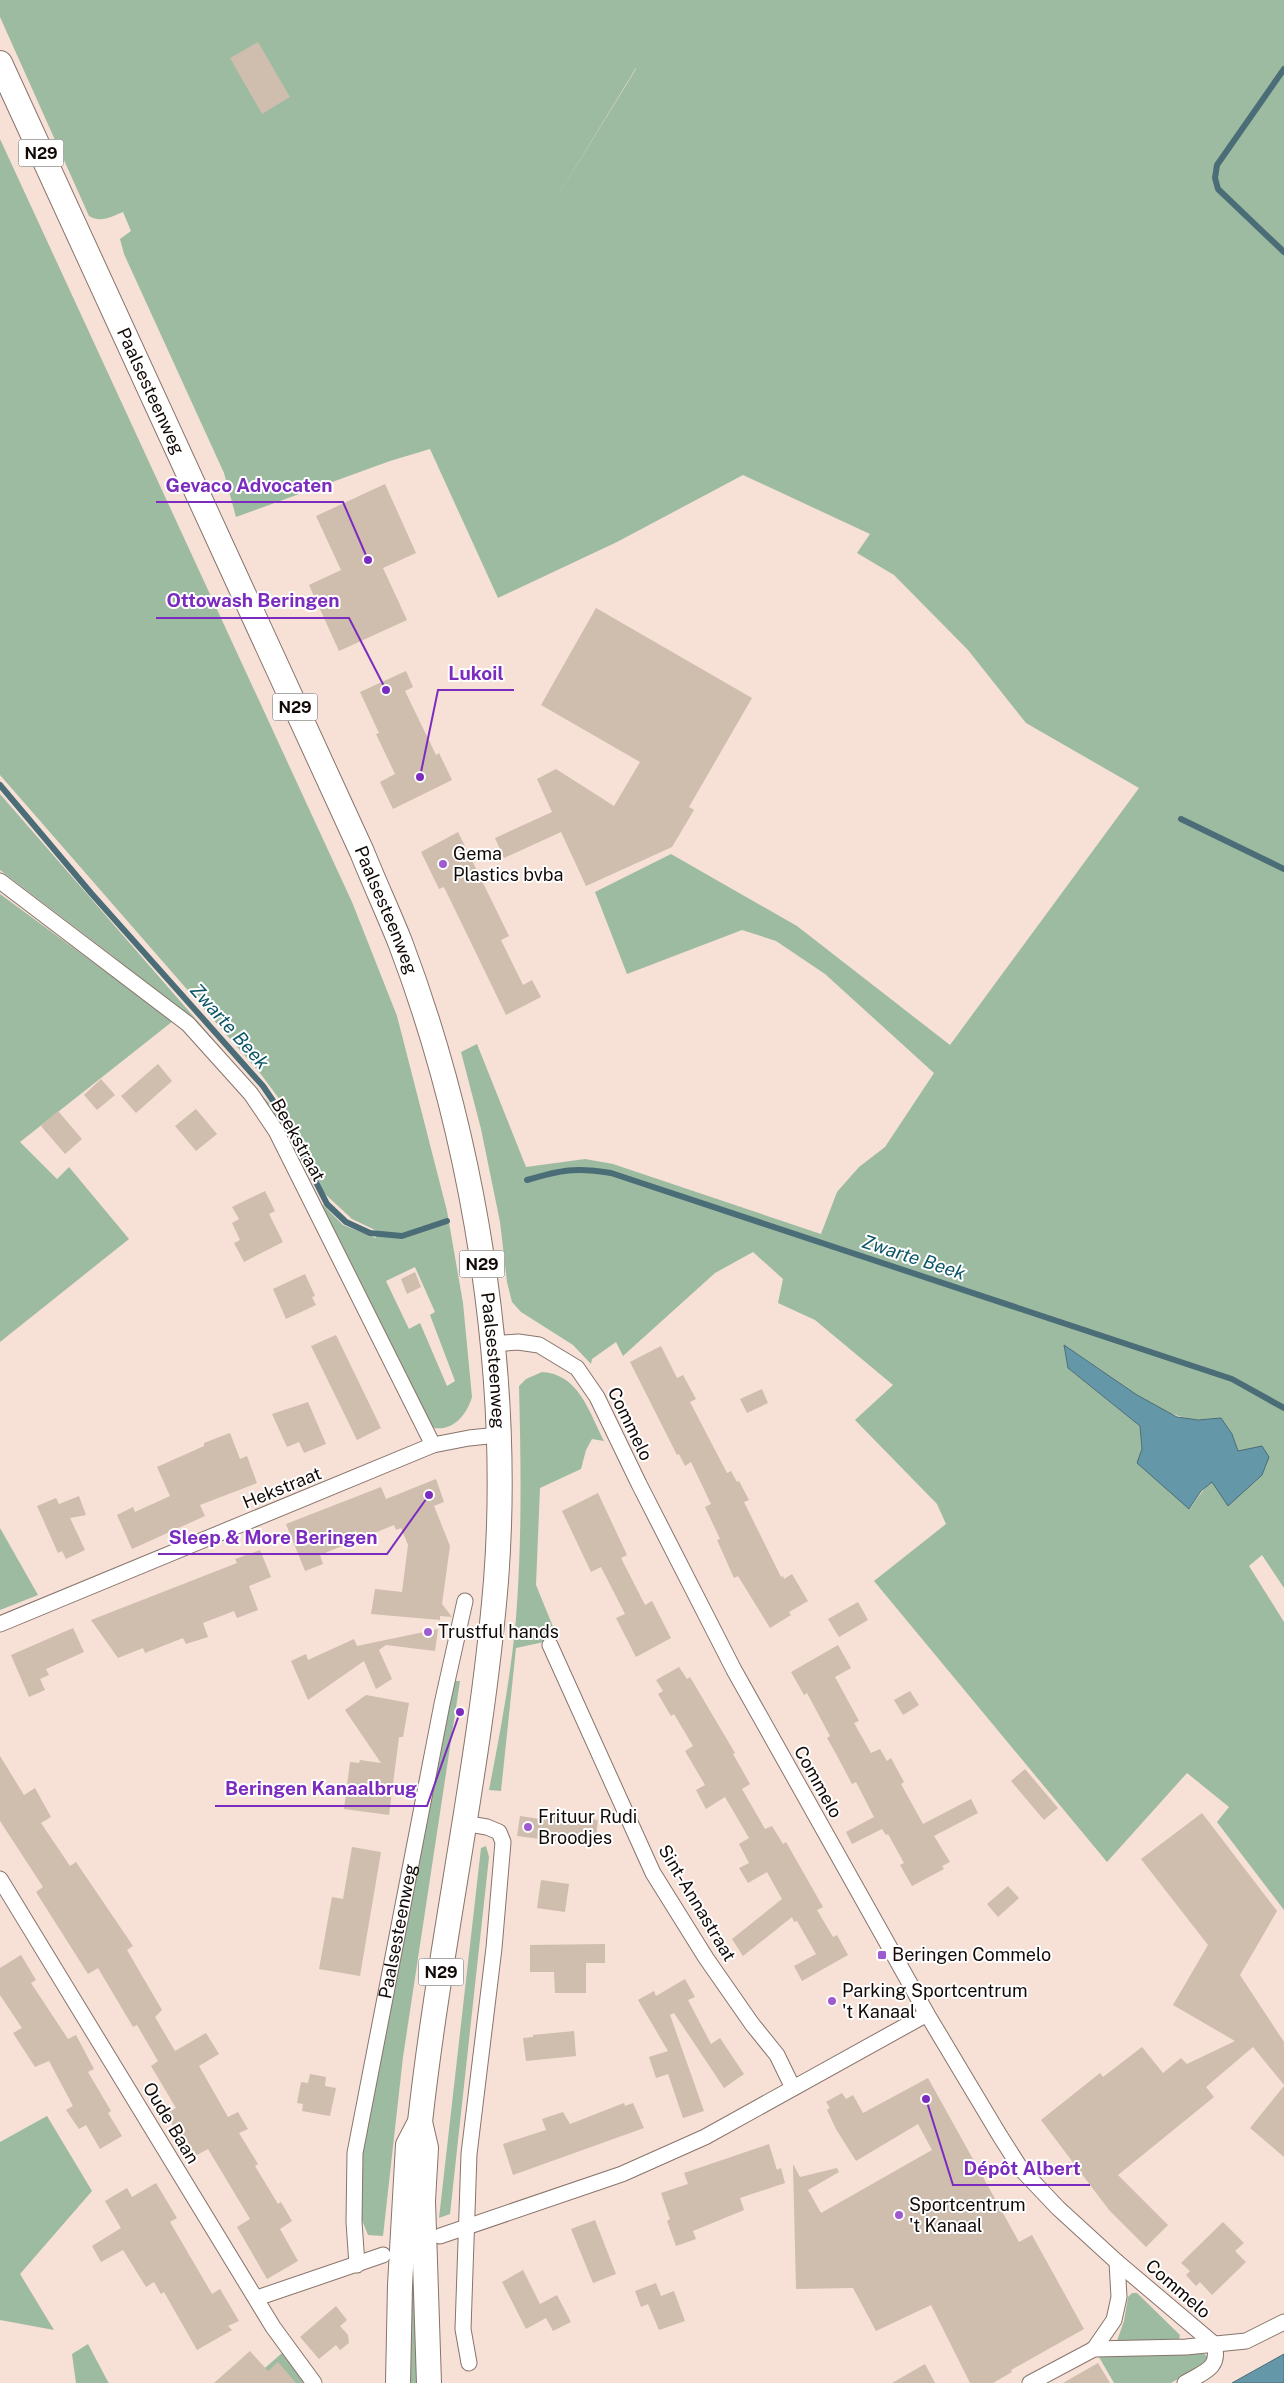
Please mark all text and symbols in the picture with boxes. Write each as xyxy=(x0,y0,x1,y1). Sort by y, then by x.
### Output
road number: N29 xyxy=(18,140,64,167)
street label: Paalsesteenweg xyxy=(113,324,189,458)
callout: Gevaco Advocaten xyxy=(156,468,343,502)
text: Gevaco Advocaten xyxy=(165,474,333,496)
callout: Ottowash Beringen xyxy=(156,584,349,618)
text: Ottowash Beringen xyxy=(167,589,339,611)
callout: Lukoil xyxy=(438,656,514,690)
text: Lukoil xyxy=(448,662,504,684)
road number: N29 xyxy=(272,694,318,720)
street label: Paalsesteenweg xyxy=(351,843,422,977)
place label: Gema Plastics bvba xyxy=(453,843,563,885)
marker: Gema Plastics bvba xyxy=(437,858,449,870)
water label: Zwarte Beek xyxy=(186,979,275,1074)
street label: Beekstraat xyxy=(267,1095,330,1185)
water label: Zwarte Beek xyxy=(860,1230,969,1284)
road number: N29 xyxy=(460,1250,504,1278)
street label: Paalsesteenweg xyxy=(477,1291,510,1429)
street label: Commelo xyxy=(604,1384,657,1464)
street label: Hekstraat xyxy=(239,1462,324,1513)
callout: Sleep & More Beringen xyxy=(158,1520,387,1554)
text: Sleep & More Beringen xyxy=(169,1526,377,1548)
place label: Trustful hands xyxy=(438,1621,559,1642)
marker: Trustful hands xyxy=(422,1626,434,1638)
street label: Commelo xyxy=(790,1742,847,1821)
callout: Beringen Kanaalbrug xyxy=(215,1772,427,1806)
text: Beringen Kanaalbrug xyxy=(225,1777,417,1799)
place label: Frituur Rudi Broodjes xyxy=(538,1806,637,1848)
marker: Frituur Rudi Broodjes xyxy=(522,1821,534,1833)
street label: Sint-Annastraat xyxy=(654,1841,740,1965)
street label: Paalsesteenweg xyxy=(374,1862,421,2000)
place label: Beringen Commelo xyxy=(892,1944,1051,1965)
marker: Beringen Commelo xyxy=(876,1949,888,1961)
road number: N29 xyxy=(418,1958,464,1985)
place label: Parking Sportcentrum 't Kanaal xyxy=(842,1980,1028,2022)
marker: Parking Sportcentrum 't Kanaal xyxy=(826,1995,838,2007)
street label: Oude Baan xyxy=(139,2078,204,2167)
callout: Dépôt Albert xyxy=(953,2151,1090,2185)
text: Dépôt Albert xyxy=(963,2157,1081,2179)
place label: Sportcentrum 't Kanaal xyxy=(909,2194,1026,2236)
marker: Sportcentrum 't Kanaal xyxy=(893,2209,905,2221)
street label: Commelo xyxy=(1142,2255,1215,2322)

